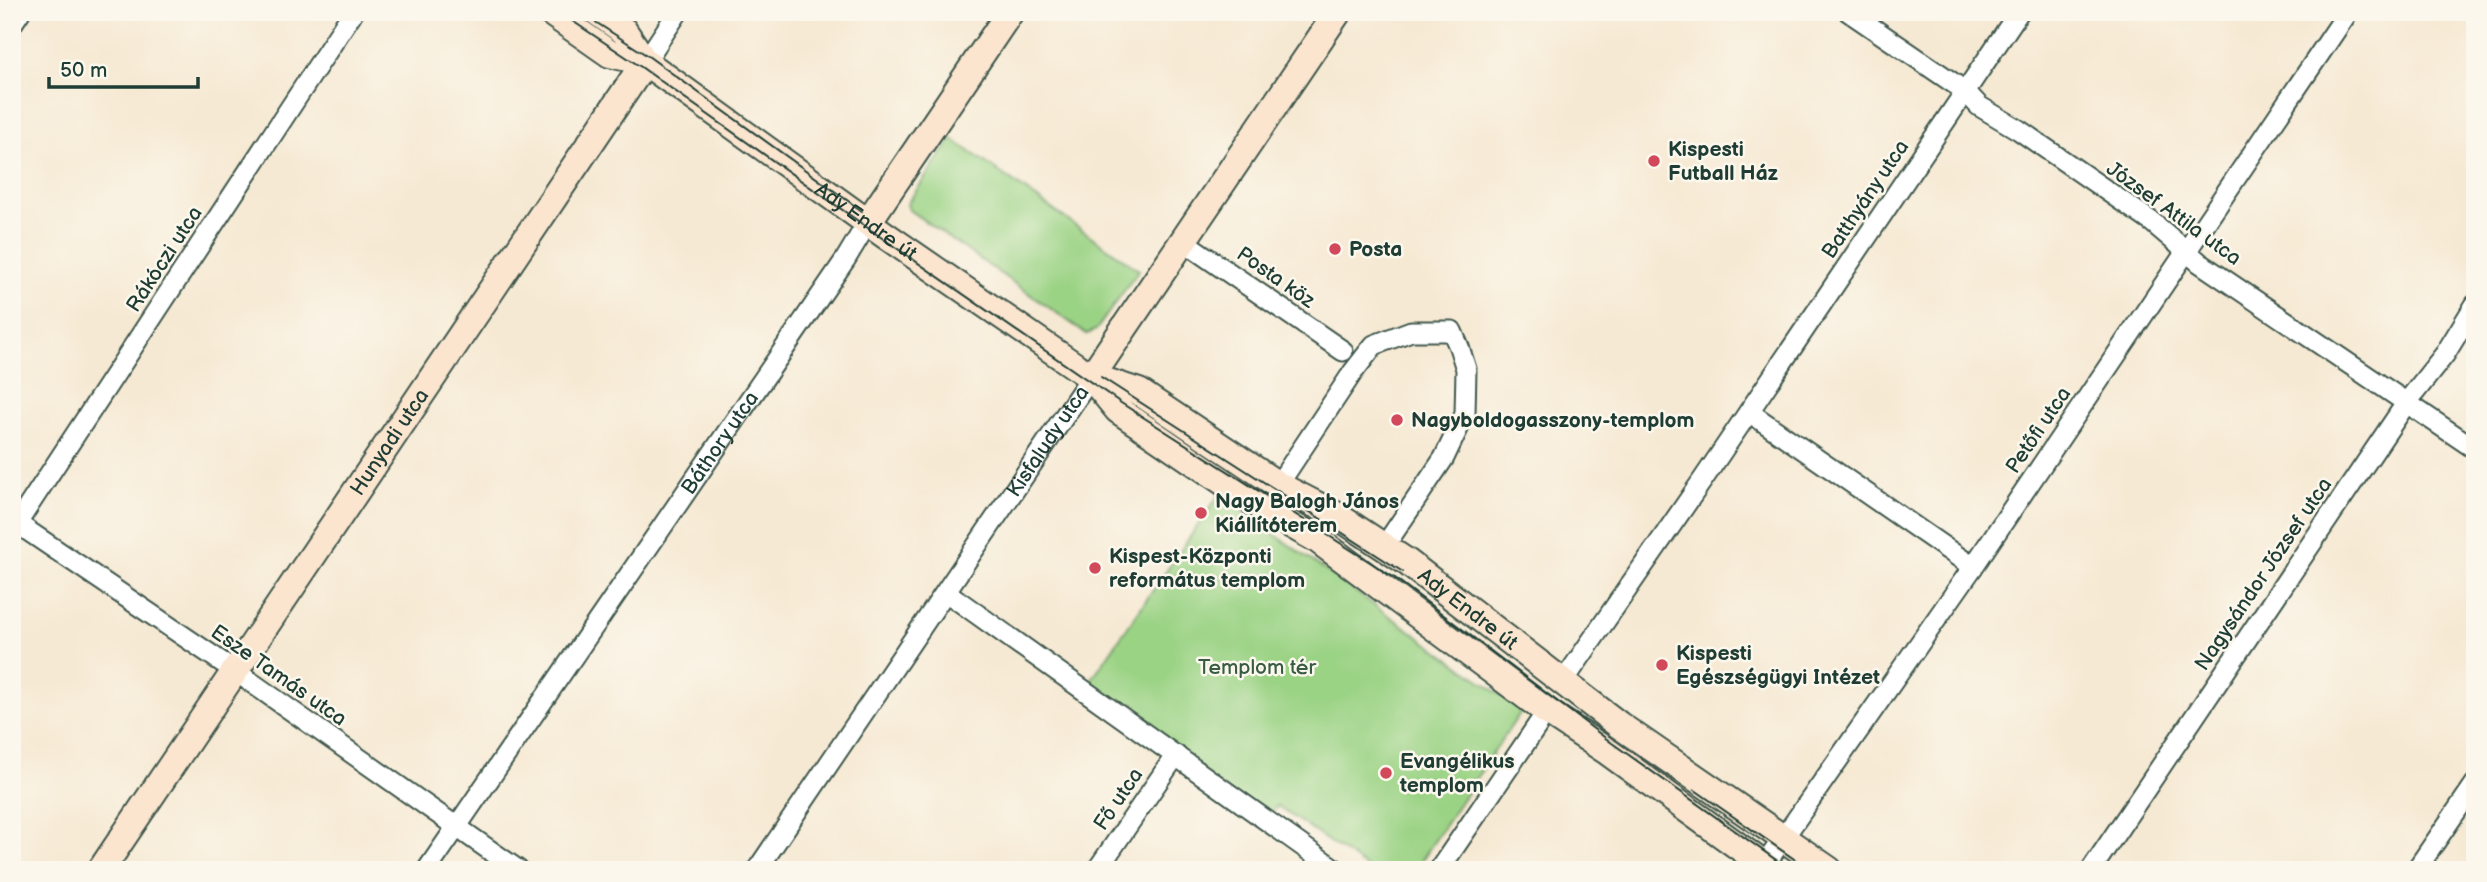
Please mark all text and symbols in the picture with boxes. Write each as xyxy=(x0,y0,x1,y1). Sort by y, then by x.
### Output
scale bar xyxy=(49,46,198,90)
text: 50 m xyxy=(60,58,107,83)
street label: Batthyány utca xyxy=(1817,135,1914,263)
place label: Kispesti Futball Ház xyxy=(1668,137,1778,186)
marker: Kispesti Futball Ház xyxy=(1646,153,1662,169)
street label: József Attila utca xyxy=(2101,156,2246,271)
street label: Ady Endre út xyxy=(810,177,922,267)
street label: Rákóczi utca xyxy=(121,202,208,317)
place label: Posta xyxy=(1349,237,1402,262)
street label: Posta köz xyxy=(1232,241,1320,314)
marker: Posta xyxy=(1327,241,1343,257)
street label: Kisfaludy utca xyxy=(1001,381,1095,502)
street label: Petőfi utca xyxy=(2000,382,2076,478)
street label: Hunyadi utca xyxy=(345,384,434,500)
street label: Báthory utca xyxy=(676,387,764,499)
place label: Nagyboldogasszony-templom xyxy=(1411,408,1694,433)
marker: Nagyboldogasszony-templom xyxy=(1389,412,1405,428)
street label: Nagysándor József utca xyxy=(2190,473,2337,675)
place label: Nagy Balogh János Kiállítóterem xyxy=(1215,489,1399,538)
marker: Nagy Balogh János Kiállítóterem xyxy=(1193,505,1209,521)
place label: Kispest-Központi református templom xyxy=(1109,544,1305,593)
marker: Kispest-Központi református templom xyxy=(1087,560,1103,576)
street label: Ady Endre út xyxy=(1413,563,1523,656)
street label: Esze Tamás utca xyxy=(206,619,351,731)
place label: Kispesti Egészségügyi Intézet xyxy=(1676,641,1880,690)
park label: Templom tér xyxy=(1198,655,1316,680)
marker: Kispesti Egészségügyi Intézet xyxy=(1654,657,1670,673)
place label: Evangélikus templom xyxy=(1399,749,1515,798)
street label: Fő utca xyxy=(1089,763,1148,835)
marker: Evangélikus templom xyxy=(1378,765,1394,781)

